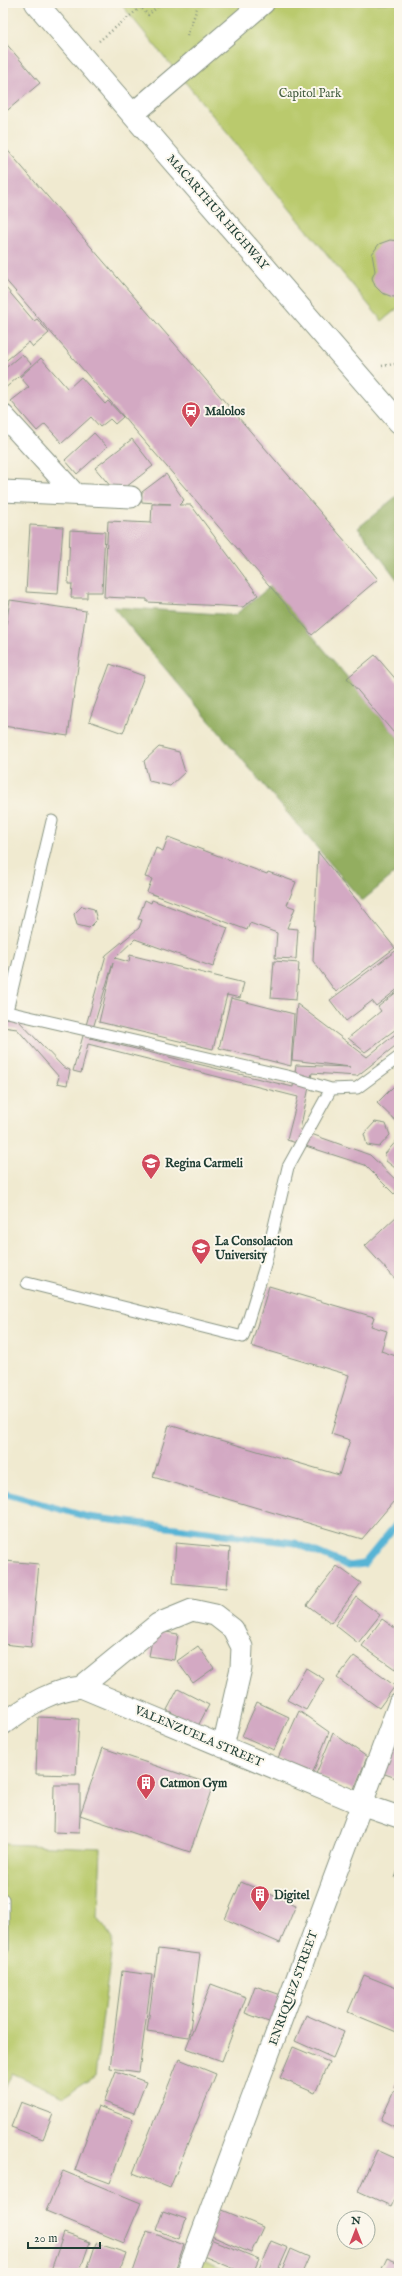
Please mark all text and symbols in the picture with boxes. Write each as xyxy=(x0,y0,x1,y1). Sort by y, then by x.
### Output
park label: Capitol Park xyxy=(279,86,342,102)
street label: MACARTHUR HIGHWAY xyxy=(163,152,272,274)
station icon: Malolos xyxy=(180,400,202,428)
place label: Malolos xyxy=(205,404,246,419)
school or university icon: Regina Carmeli xyxy=(140,1152,162,1180)
place label: Regina Carmeli xyxy=(165,1156,244,1172)
place label: La Consolacion University xyxy=(214,1234,294,1264)
school or university icon: La Consolacion University xyxy=(190,1237,212,1265)
street label: VALENZUELA STREET xyxy=(131,1702,266,1770)
building icon: Catmon Gym xyxy=(135,1772,157,1800)
place label: Catmon Gym xyxy=(160,1776,228,1792)
building icon: Digitel xyxy=(249,1884,271,1912)
place label: Digitel xyxy=(274,1888,310,1904)
street label: ENRIQUEZ STREET xyxy=(266,1928,321,2048)
north arrow xyxy=(336,2210,376,2250)
text: N xyxy=(350,2214,361,2228)
scale bar xyxy=(28,2224,100,2250)
text: 20 m xyxy=(34,2231,57,2246)

